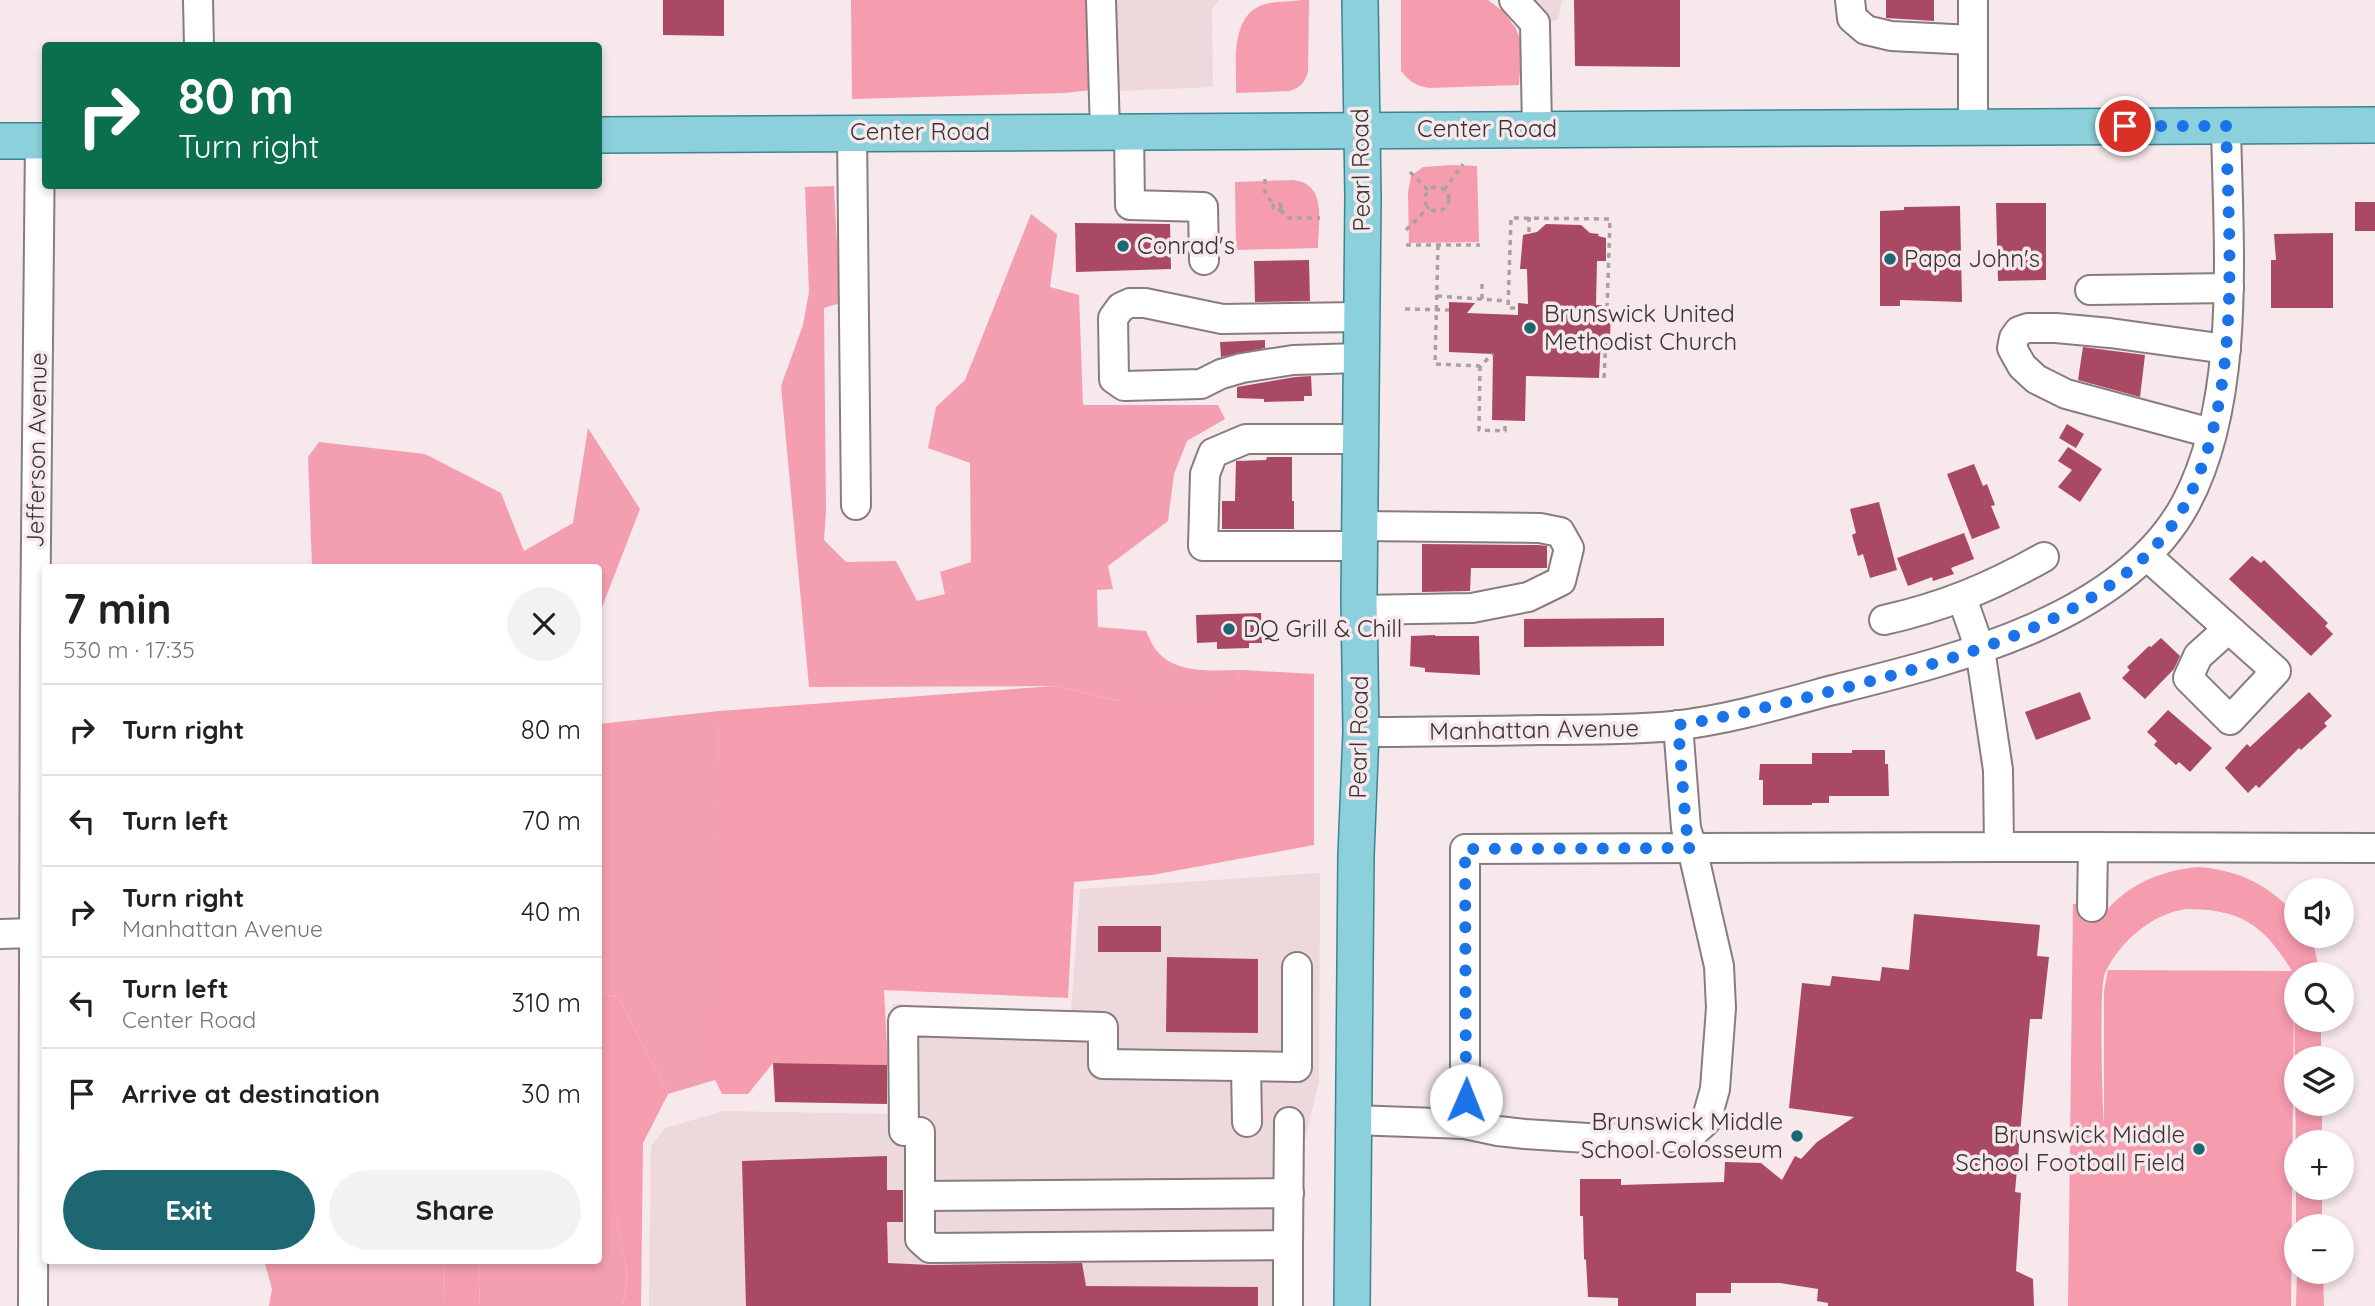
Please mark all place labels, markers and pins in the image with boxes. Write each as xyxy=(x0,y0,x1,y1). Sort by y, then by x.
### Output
pin xyxy=(2095,96,2155,156)
place label: Conrad's xyxy=(1137,230,1235,260)
marker: Conrad's xyxy=(1115,238,1131,254)
place label: Papa John's xyxy=(1904,243,2040,273)
marker: Papa John's xyxy=(1882,251,1898,267)
place label: Brunswick United Methodist Church xyxy=(1544,298,1737,356)
marker: Brunswick United Methodist Church xyxy=(1522,320,1538,336)
place label: DQ Grill & Chill xyxy=(1243,613,1402,643)
marker: DQ Grill & Chill xyxy=(1221,621,1237,637)
place label: Brunswick Middle School Colosseum xyxy=(1581,1106,1783,1164)
place label: Brunswick Middle School Football Field xyxy=(1955,1119,2185,1177)
marker: Brunswick Middle School Colosseum xyxy=(1789,1128,1805,1144)
marker: Brunswick Middle School Football Field xyxy=(2191,1141,2207,1157)

